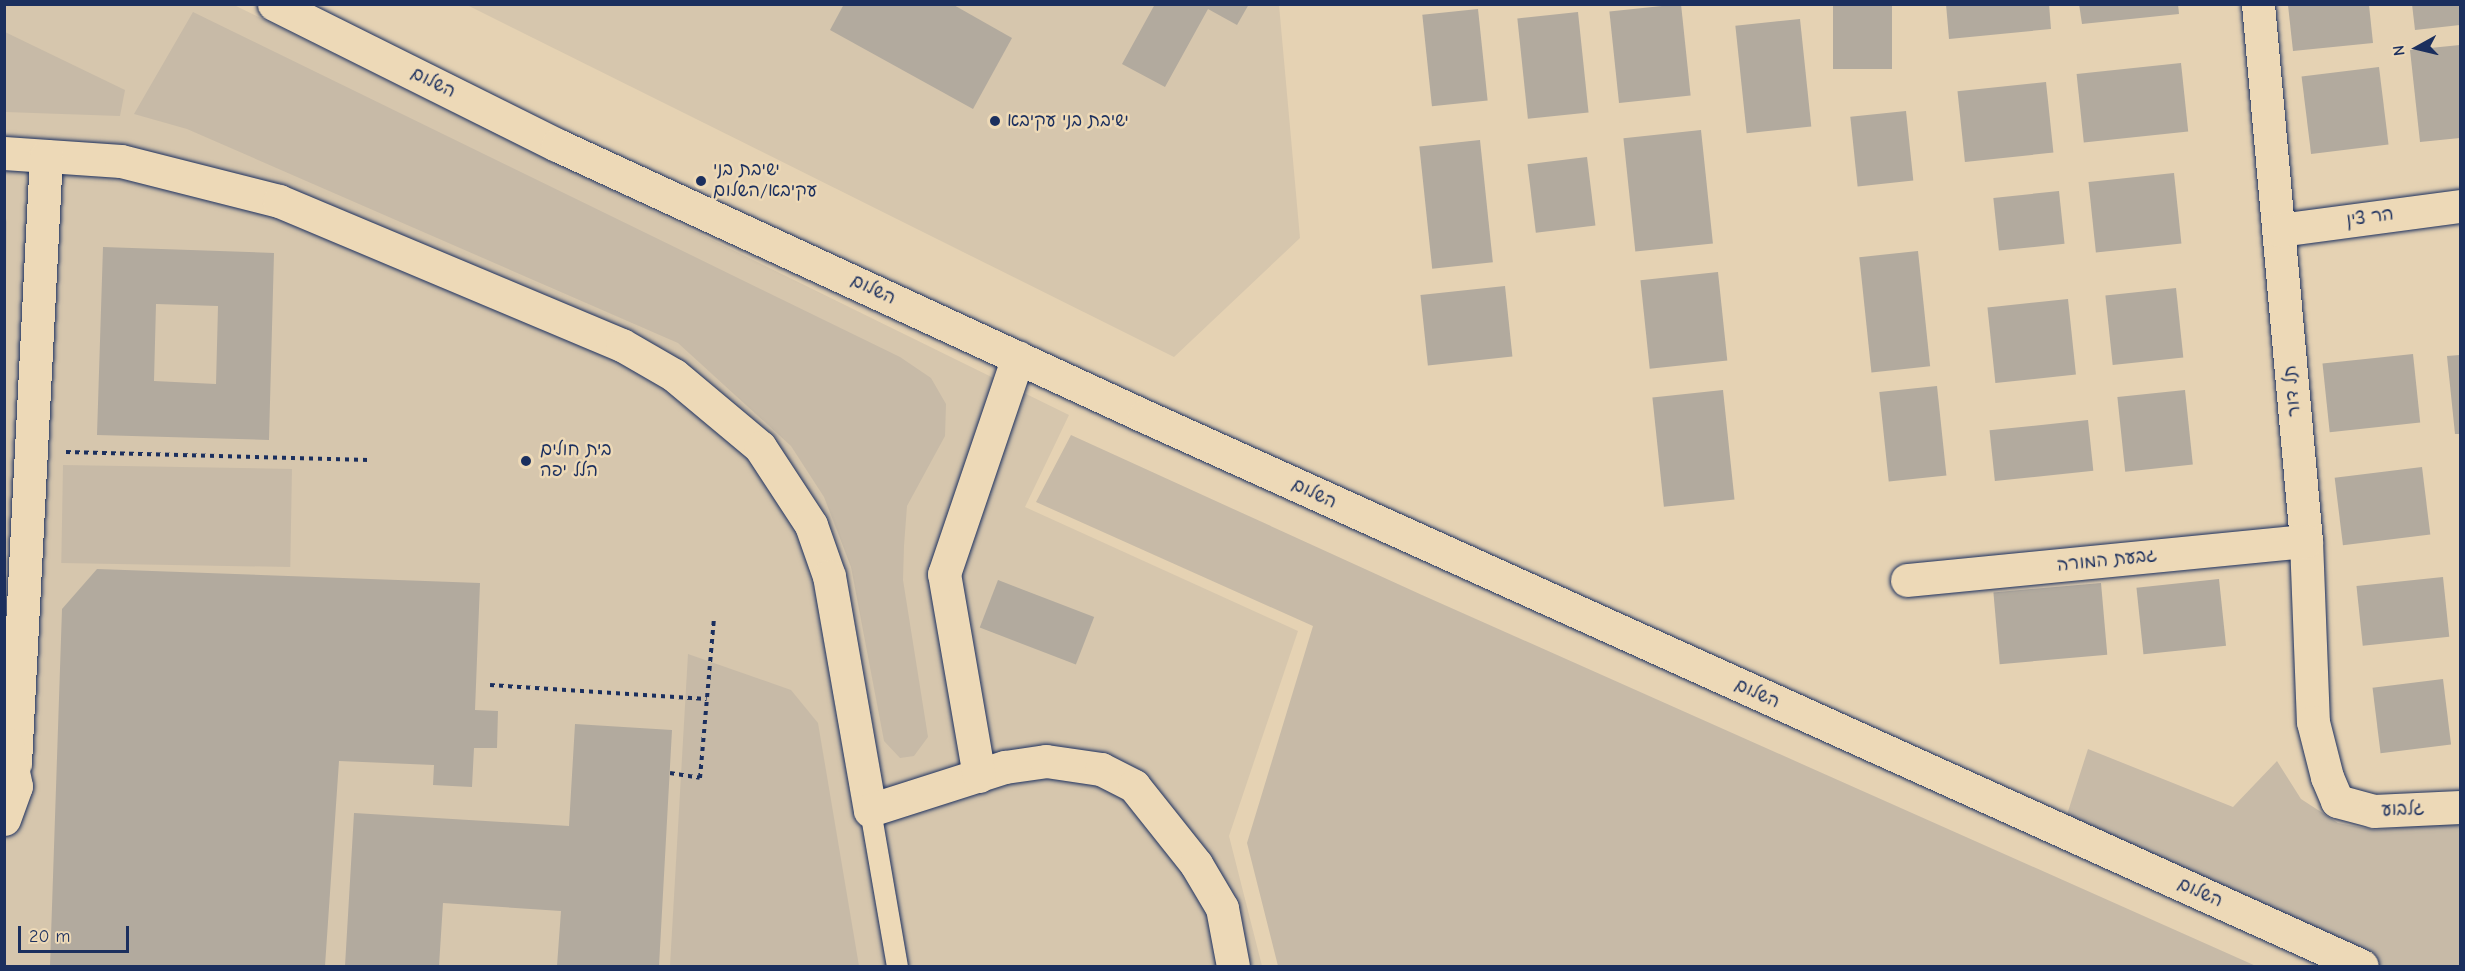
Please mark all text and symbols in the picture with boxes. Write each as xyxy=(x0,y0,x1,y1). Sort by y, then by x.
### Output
north arrow xyxy=(2387,18,2447,78)
text: N xyxy=(2390,44,2409,57)
street label: השלום xyxy=(407,63,459,103)
place label: ישיבת בני עקיבא xyxy=(1007,110,1129,132)
marker: ישיבת בני עקיבא xyxy=(988,114,1002,128)
place label: ישיבת בני עקיבא/השלום xyxy=(713,160,817,202)
marker: ישיבת בני עקיבא/השלום xyxy=(694,174,708,188)
street label: הר צין xyxy=(2345,204,2395,232)
street label: השלום xyxy=(847,270,899,310)
street label: תל דור xyxy=(2280,364,2306,418)
place label: בית חולים הלל יפה xyxy=(540,440,611,482)
marker: בית חולים הלל יפה xyxy=(517,452,535,470)
street label: השלום xyxy=(1288,474,1340,514)
street label: גבעת המורה xyxy=(2056,545,2158,577)
street label: השלום xyxy=(1731,675,1783,713)
street label: גלבוע xyxy=(2381,798,2425,822)
street label: השלום xyxy=(2174,874,2226,912)
scale bar xyxy=(21,914,132,952)
text: 20 m xyxy=(29,926,70,947)

